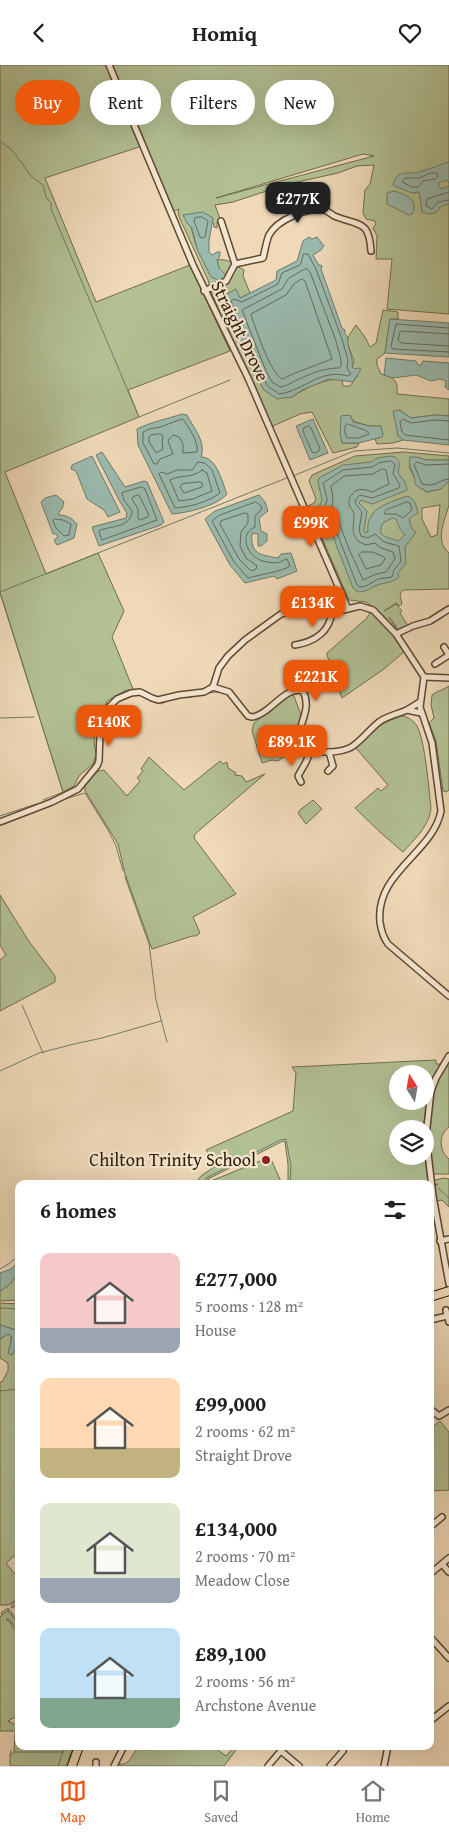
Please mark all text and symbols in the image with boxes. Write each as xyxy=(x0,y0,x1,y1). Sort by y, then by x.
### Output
text: Homiq xyxy=(192,17,257,49)
icon: back xyxy=(25,19,53,47)
icon: heart xyxy=(396,19,424,47)
chip: Buy xyxy=(15,80,80,125)
chip: Rent xyxy=(90,80,161,125)
chip: Filters xyxy=(171,80,255,125)
chip: New xyxy=(265,80,334,125)
pin: £277K xyxy=(263,181,333,224)
text: £277K xyxy=(276,186,320,210)
street label: Straight Drove xyxy=(204,276,277,386)
pin: £99K xyxy=(281,505,341,548)
text: £99K xyxy=(294,510,328,534)
pin: £134K xyxy=(278,585,348,628)
text: £134K xyxy=(291,590,335,614)
pin: £221K xyxy=(281,659,351,702)
text: £221K xyxy=(294,664,338,688)
pin: £140K xyxy=(74,705,144,747)
text: £140K xyxy=(87,709,131,733)
pin: £89.1K xyxy=(251,725,333,767)
text: £89.1K xyxy=(268,729,316,753)
north arrow xyxy=(389,1065,434,1110)
map controls xyxy=(389,1065,434,1165)
button: layers xyxy=(389,1120,434,1165)
place label: Chilton Trinity School xyxy=(89,1146,256,1173)
marker: Chilton Trinity School xyxy=(260,1154,272,1166)
text: 6 homes xyxy=(40,1195,116,1226)
icon: filters xyxy=(381,1196,409,1224)
text: £277,000 xyxy=(195,1263,277,1294)
icon: home xyxy=(80,1273,140,1333)
text: 5 rooms · 128 m² xyxy=(195,1294,303,1318)
text: House xyxy=(195,1318,236,1342)
text: £99,000 xyxy=(195,1388,266,1419)
icon: home xyxy=(80,1398,140,1458)
text: 2 rooms · 62 m² xyxy=(195,1419,295,1443)
text: Straight Drove xyxy=(195,1443,292,1467)
text: £134,000 xyxy=(195,1513,277,1544)
icon: home xyxy=(80,1523,140,1583)
text: 2 rooms · 70 m² xyxy=(195,1544,295,1568)
text: Meadow Close xyxy=(195,1568,290,1592)
text: £89,100 xyxy=(195,1638,266,1669)
icon: home xyxy=(80,1648,140,1708)
text: 2 rooms · 56 m² xyxy=(195,1669,295,1693)
text: Archstone Avenue xyxy=(195,1693,316,1717)
tab: Map xyxy=(59,1777,87,1827)
tab: Saved xyxy=(204,1777,238,1827)
tab: Home xyxy=(356,1777,390,1827)

